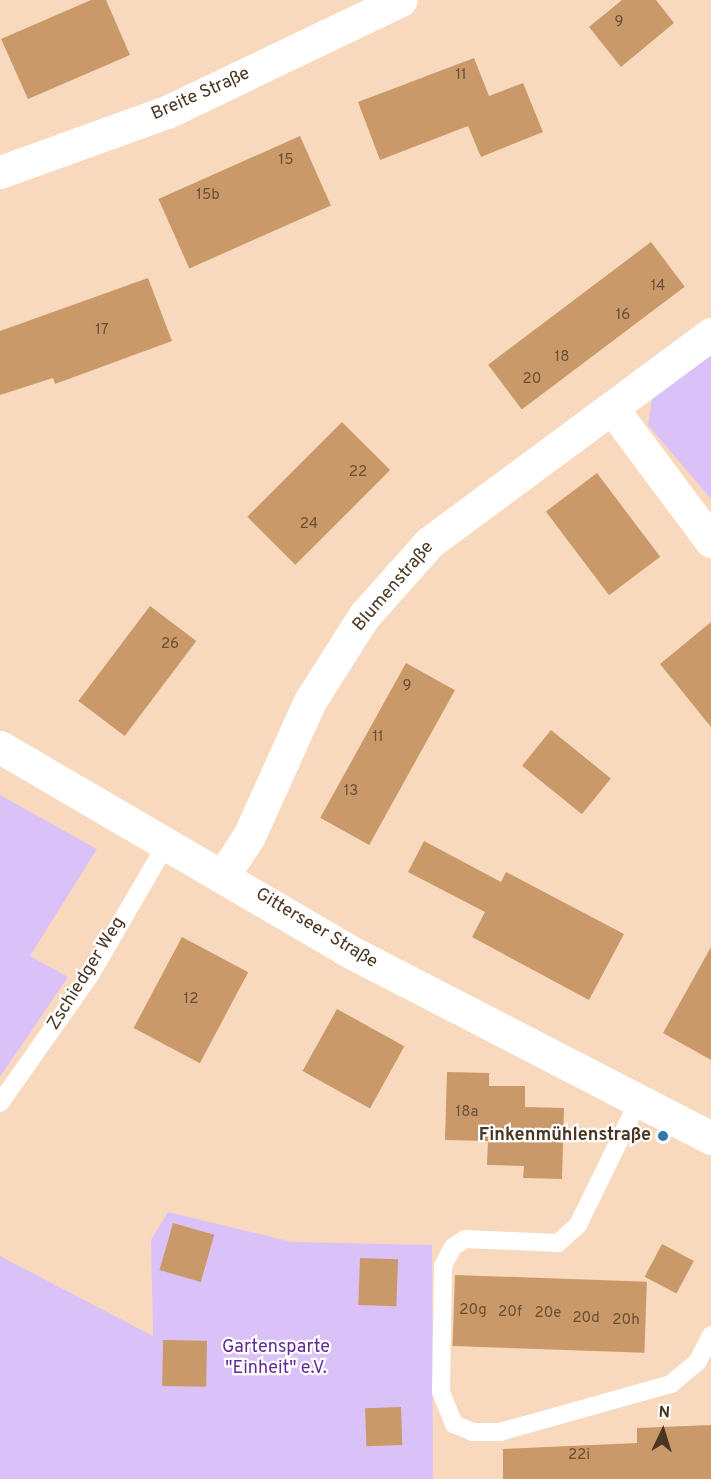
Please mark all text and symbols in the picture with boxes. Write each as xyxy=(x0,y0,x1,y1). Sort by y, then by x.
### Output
house number: 9 xyxy=(615,14,623,32)
street label: Breite Straße xyxy=(148,64,254,126)
house number: 11 xyxy=(455,67,467,85)
house number: 15 xyxy=(279,152,293,170)
house number: 15b xyxy=(196,187,220,205)
house number: 14 xyxy=(651,278,665,296)
house number: 16 xyxy=(616,307,630,325)
house number: 17 xyxy=(95,322,109,340)
house number: 18 xyxy=(555,349,569,367)
house number: 20 xyxy=(523,371,541,389)
house number: 22 xyxy=(349,464,367,482)
house number: 24 xyxy=(300,516,318,534)
street label: Blumenstraße xyxy=(349,538,439,636)
house number: 26 xyxy=(161,636,179,654)
house number: 9 xyxy=(403,678,411,696)
house number: 11 xyxy=(372,729,384,747)
house number: 13 xyxy=(344,783,358,801)
street label: Gitterseer Straße xyxy=(251,884,381,974)
street label: Zschiedger Weg xyxy=(44,913,130,1035)
house number: 12 xyxy=(184,991,198,1009)
house number: 18a xyxy=(456,1104,478,1122)
place label: Finkenmühlenstraße xyxy=(479,1125,651,1147)
marker: Finkenmühlenstraße xyxy=(656,1129,670,1143)
house number: 20g xyxy=(459,1302,487,1320)
house number: 20f xyxy=(498,1304,522,1322)
house number: 20e xyxy=(535,1305,561,1323)
house number: 20d xyxy=(572,1310,600,1328)
house number: 20h xyxy=(612,1312,640,1330)
park label: Gartensparte "Einheit" e.V. xyxy=(222,1338,330,1380)
north arrow xyxy=(633,1401,693,1461)
text: N xyxy=(658,1403,671,1423)
house number: 22i xyxy=(568,1447,590,1465)

